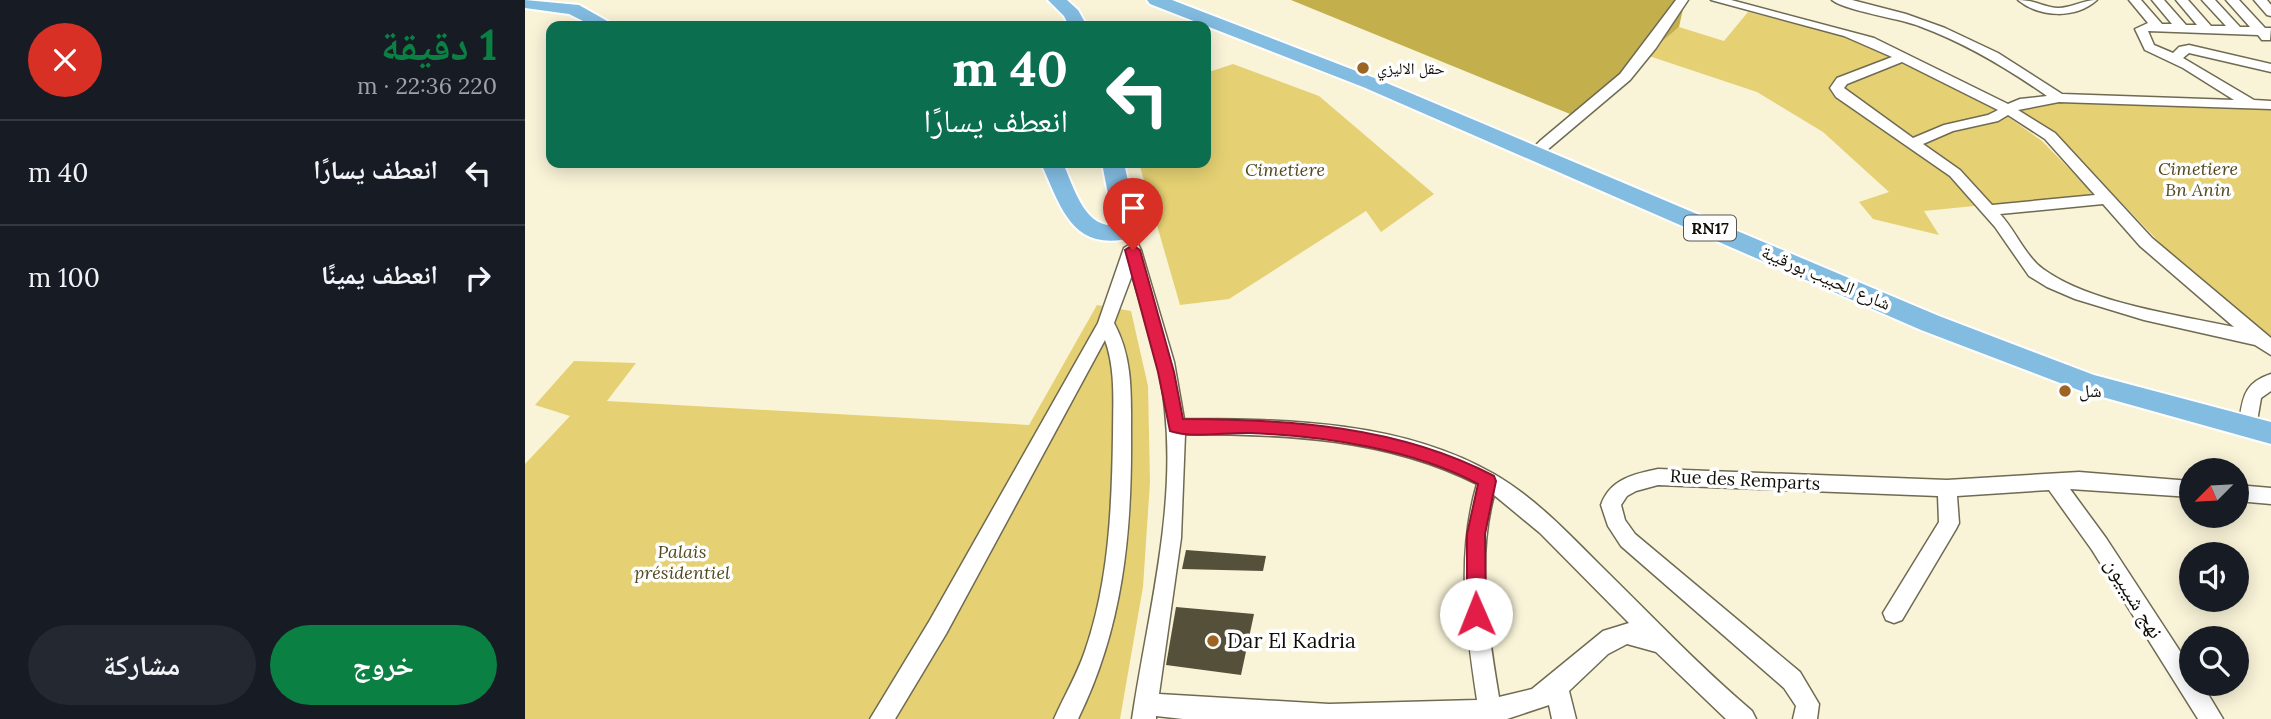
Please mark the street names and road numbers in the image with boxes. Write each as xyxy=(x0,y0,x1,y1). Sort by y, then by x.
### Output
road number: RN17 xyxy=(1684,216,1736,240)
street label: شارع الحبيب بورقيبة xyxy=(1758,240,1894,315)
street label: Rue des Remparts xyxy=(1669,464,1821,495)
street label: نهج شيبيون xyxy=(2099,552,2170,643)

